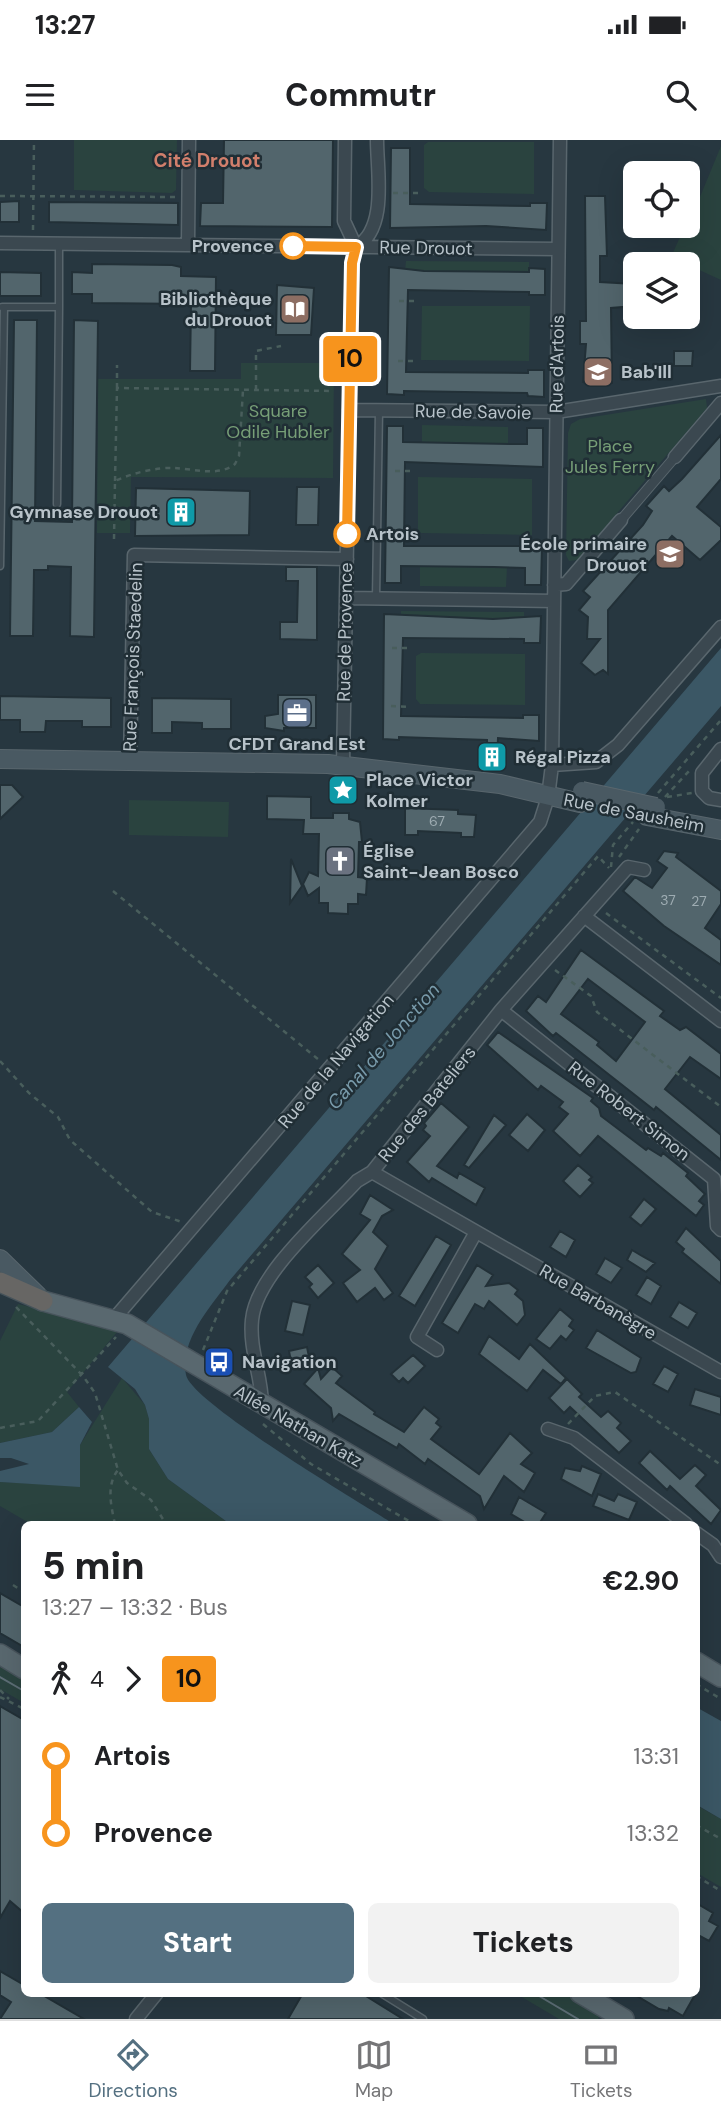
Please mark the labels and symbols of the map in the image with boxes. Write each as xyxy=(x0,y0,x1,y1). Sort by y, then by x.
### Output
district label: Cité Drouot xyxy=(154,148,260,173)
marker: Provence xyxy=(280,233,306,259)
place label: Provence xyxy=(192,234,274,258)
street label: Rue Drouot xyxy=(379,235,473,261)
place label: Bibliothèque du Drouot xyxy=(160,287,272,332)
library icon: Bibliothèque du Drouot xyxy=(278,292,312,326)
street label: Rue d'Artois xyxy=(544,315,570,413)
line badge: 10 xyxy=(318,336,382,382)
school or university icon: Bab'Ill xyxy=(581,355,615,389)
place label: Bab'Ill xyxy=(621,360,672,384)
park label: Square Odile Hubler xyxy=(226,399,330,444)
street label: Rue de Savoie xyxy=(415,399,531,425)
park label: Place Jules Ferry xyxy=(565,434,655,479)
building icon: Gymnase Drouot xyxy=(164,495,198,529)
place label: Gymnase Drouot xyxy=(9,500,158,524)
marker: Artois xyxy=(334,521,360,547)
place label: Artois xyxy=(366,522,419,546)
place label: École primaire Drouot xyxy=(520,532,647,577)
school or university icon: École primaire Drouot xyxy=(653,537,687,571)
street label: Rue François Staedelin xyxy=(118,562,148,752)
street label: Rue de Provence xyxy=(332,562,358,702)
office icon: CFDT Grand Est xyxy=(280,696,314,730)
place label: CFDT Grand Est xyxy=(228,732,366,756)
building icon: Régal Pizza xyxy=(475,740,509,774)
place label: Régal Pizza xyxy=(515,745,611,769)
place label: Place Victor Kolmer xyxy=(366,768,473,813)
place icon: Place Victor Kolmer xyxy=(326,773,360,807)
street label: Rue de Sausheim xyxy=(562,788,706,838)
house number: 67 xyxy=(429,812,445,830)
place label: Église Saint-Jean Bosco xyxy=(363,839,519,884)
church icon: Église Saint-Jean Bosco xyxy=(323,844,357,878)
house number: 37 xyxy=(660,891,676,909)
house number: 27 xyxy=(691,892,707,910)
water label: Canal de Jonction xyxy=(322,978,445,1115)
street label: Rue de la Navigation xyxy=(273,989,399,1133)
street label: Rue des Bateliers xyxy=(373,1041,481,1167)
street label: Rue Robert Simon xyxy=(563,1056,695,1166)
street label: Rue Barbanègre xyxy=(535,1259,661,1345)
bus stop icon: Navigation xyxy=(202,1345,236,1379)
place label: Navigation xyxy=(242,1350,337,1374)
street label: Allée Nathan Katz xyxy=(229,1379,367,1473)

